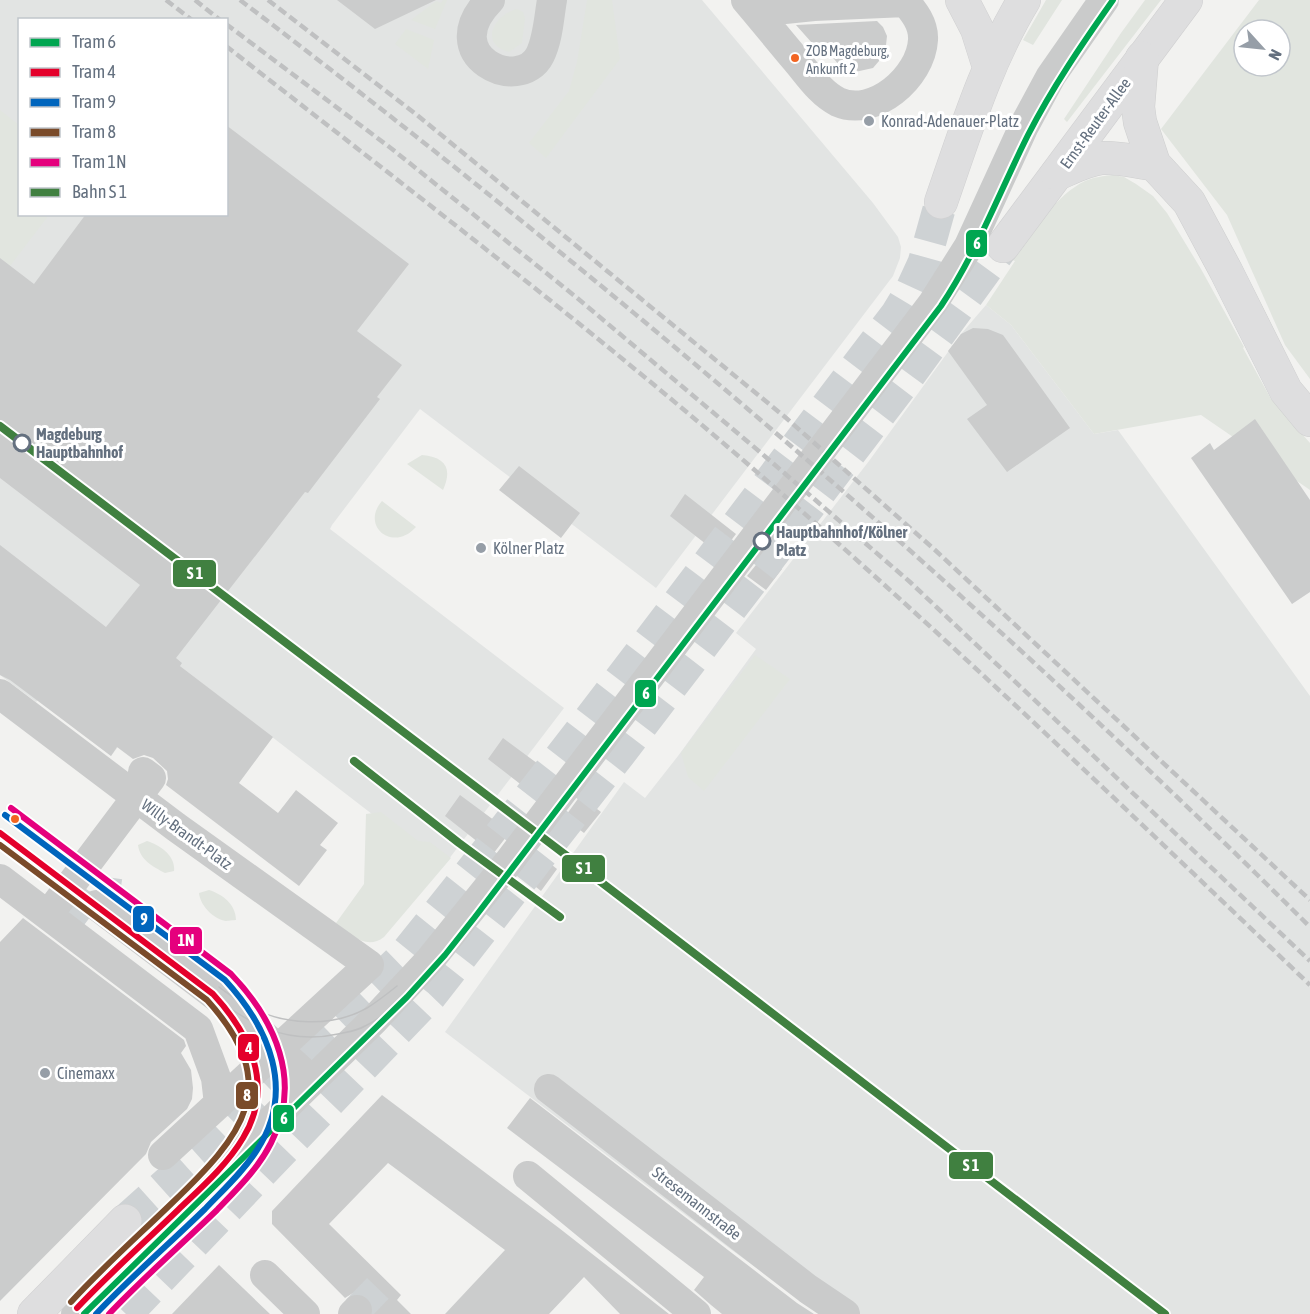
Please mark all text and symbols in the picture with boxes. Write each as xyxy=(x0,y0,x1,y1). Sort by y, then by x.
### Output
legend xyxy=(18,18,228,216)
north arrow xyxy=(1232,18,1292,78)
text: Tram 6 xyxy=(72,31,116,52)
place label: ZOB Magdeburg, Ankunft 2 xyxy=(806,43,889,77)
text: N xyxy=(1265,47,1286,63)
marker: ZOB Magdeburg, Ankunft 2 xyxy=(789,52,801,64)
text: Tram 4 xyxy=(72,61,116,82)
street label: Ernst-Reuter-Allee xyxy=(1056,74,1134,172)
text: Tram 9 xyxy=(72,91,116,112)
place label: Konrad-Adenauer-Platz xyxy=(881,112,1019,130)
marker: Konrad-Adenauer-Platz xyxy=(862,114,876,128)
text: Tram 8 xyxy=(72,121,116,142)
text: Tram 1N xyxy=(72,151,127,172)
text: Bahn S 1 xyxy=(72,181,127,202)
line badge: 6 xyxy=(965,229,988,258)
text: 6 xyxy=(973,234,981,252)
place label: Magdeburg Hauptbahnhof xyxy=(36,425,123,461)
marker: Magdeburg Hauptbahnhof xyxy=(13,434,31,452)
place label: Hauptbahnhof/Kölner Platz xyxy=(776,523,908,559)
marker: Hauptbahnhof/Kölner Platz xyxy=(753,532,771,550)
place label: Kölner Platz xyxy=(493,539,564,557)
marker: Kölner Platz xyxy=(474,541,488,555)
line badge: S 1 xyxy=(172,559,217,588)
text: S 1 xyxy=(187,564,204,582)
line badge: 6 xyxy=(634,679,657,708)
text: 6 xyxy=(642,684,650,702)
street label: Willy-Brandt-Platz xyxy=(138,795,236,874)
unlabelled marker xyxy=(9,813,21,825)
line badge: S 1 xyxy=(561,854,606,883)
text: S 1 xyxy=(576,859,593,877)
line badge: 9 xyxy=(132,905,155,933)
text: 9 xyxy=(140,910,148,928)
line badge: 1N xyxy=(169,926,203,955)
text: 1N xyxy=(178,931,194,949)
line badge: 4 xyxy=(237,1033,260,1062)
text: 4 xyxy=(244,1039,253,1057)
place label: Cinemaxx xyxy=(57,1064,115,1082)
marker: Cinemaxx xyxy=(38,1066,52,1080)
line badge: 8 xyxy=(235,1081,259,1110)
text: 8 xyxy=(243,1086,251,1104)
line badge: 6 xyxy=(272,1104,295,1133)
text: 6 xyxy=(280,1109,288,1127)
line badge: S 1 xyxy=(948,1151,994,1180)
text: S 1 xyxy=(963,1156,980,1174)
street label: Stresemannstraße xyxy=(649,1163,745,1243)

